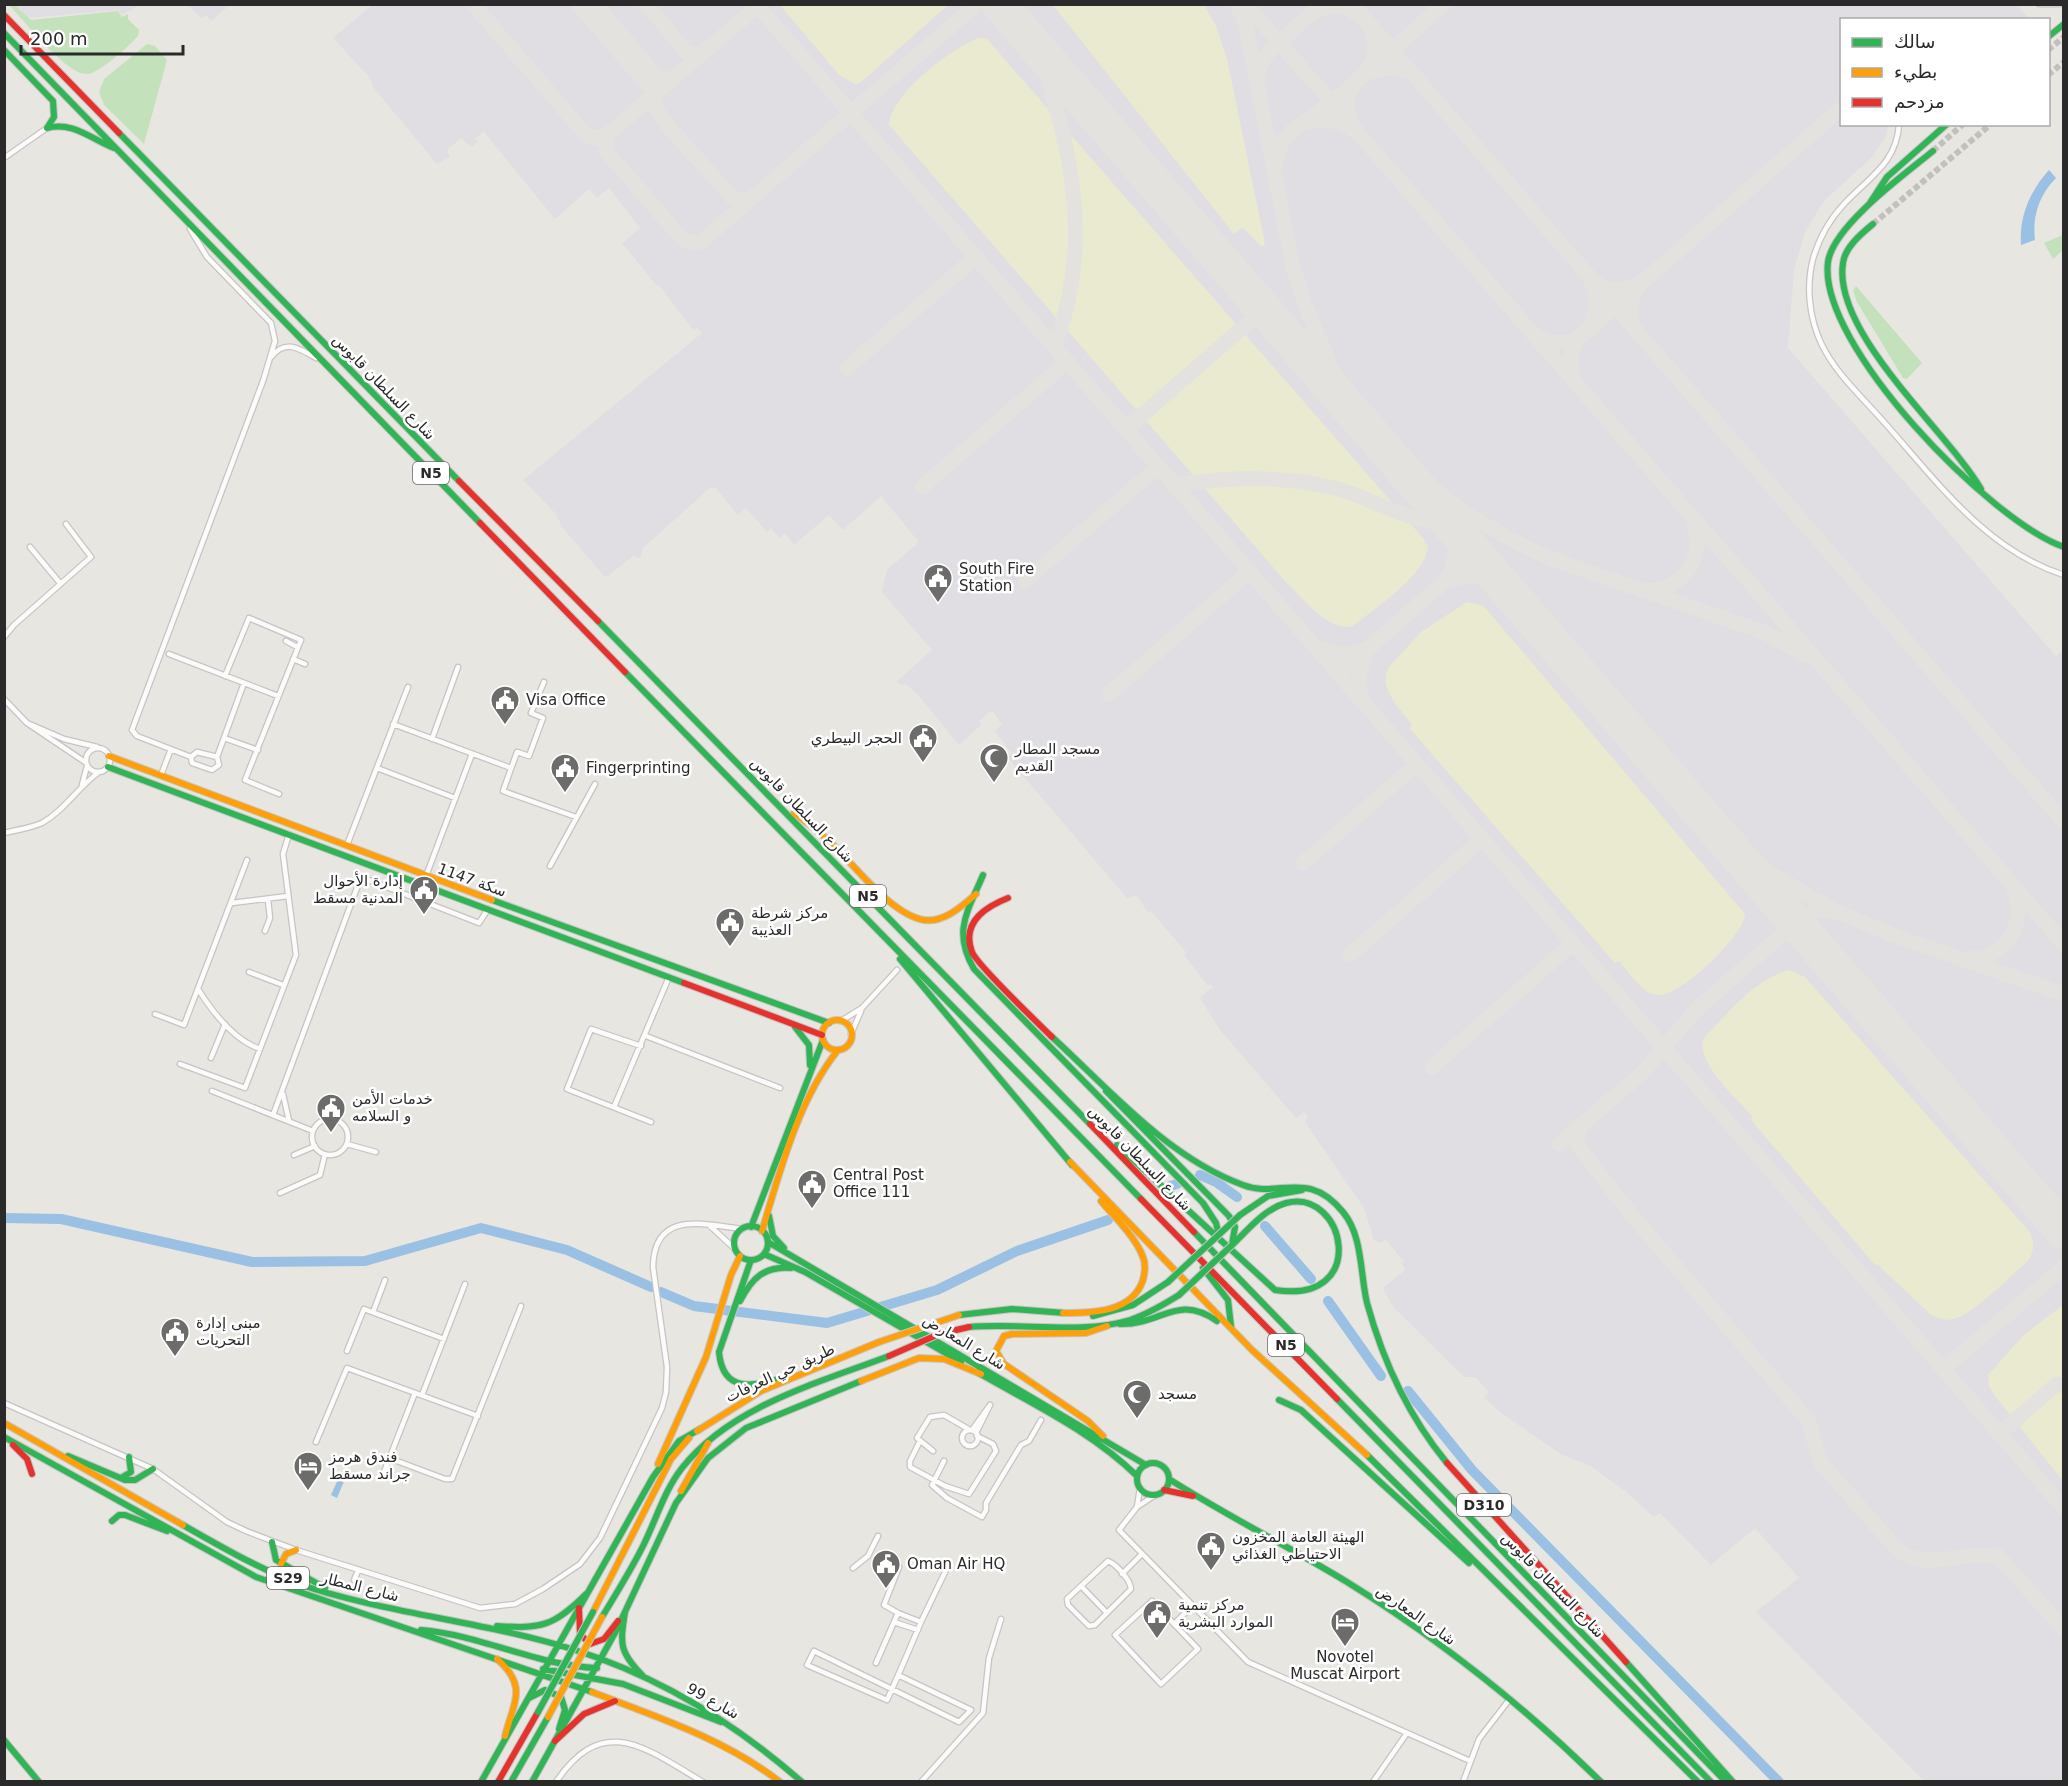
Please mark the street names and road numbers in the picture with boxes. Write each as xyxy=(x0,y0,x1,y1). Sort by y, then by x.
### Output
street label: شارع السلطان قابوس xyxy=(329,330,439,444)
road number: N5 xyxy=(413,462,449,484)
street label: شارع السلطان قابوس xyxy=(747,753,857,867)
street label: سكة 1147 xyxy=(435,859,509,901)
road number: N5 xyxy=(850,885,886,907)
street label: شارع السلطان قابوس xyxy=(1085,1101,1195,1215)
street label: شارع المعارض xyxy=(920,1310,1008,1374)
road number: N5 xyxy=(1268,1334,1304,1356)
street label: طريق حي العرفات xyxy=(723,1340,838,1407)
road number: D310 xyxy=(1457,1494,1511,1516)
street label: شارع السلطان قابوس xyxy=(1498,1528,1608,1642)
road number: S29 xyxy=(267,1567,309,1589)
street label: شارع المطار xyxy=(318,1568,401,1605)
street label: شارع المعارض xyxy=(1373,1581,1459,1649)
street label: 99 شارع xyxy=(684,1679,742,1723)

